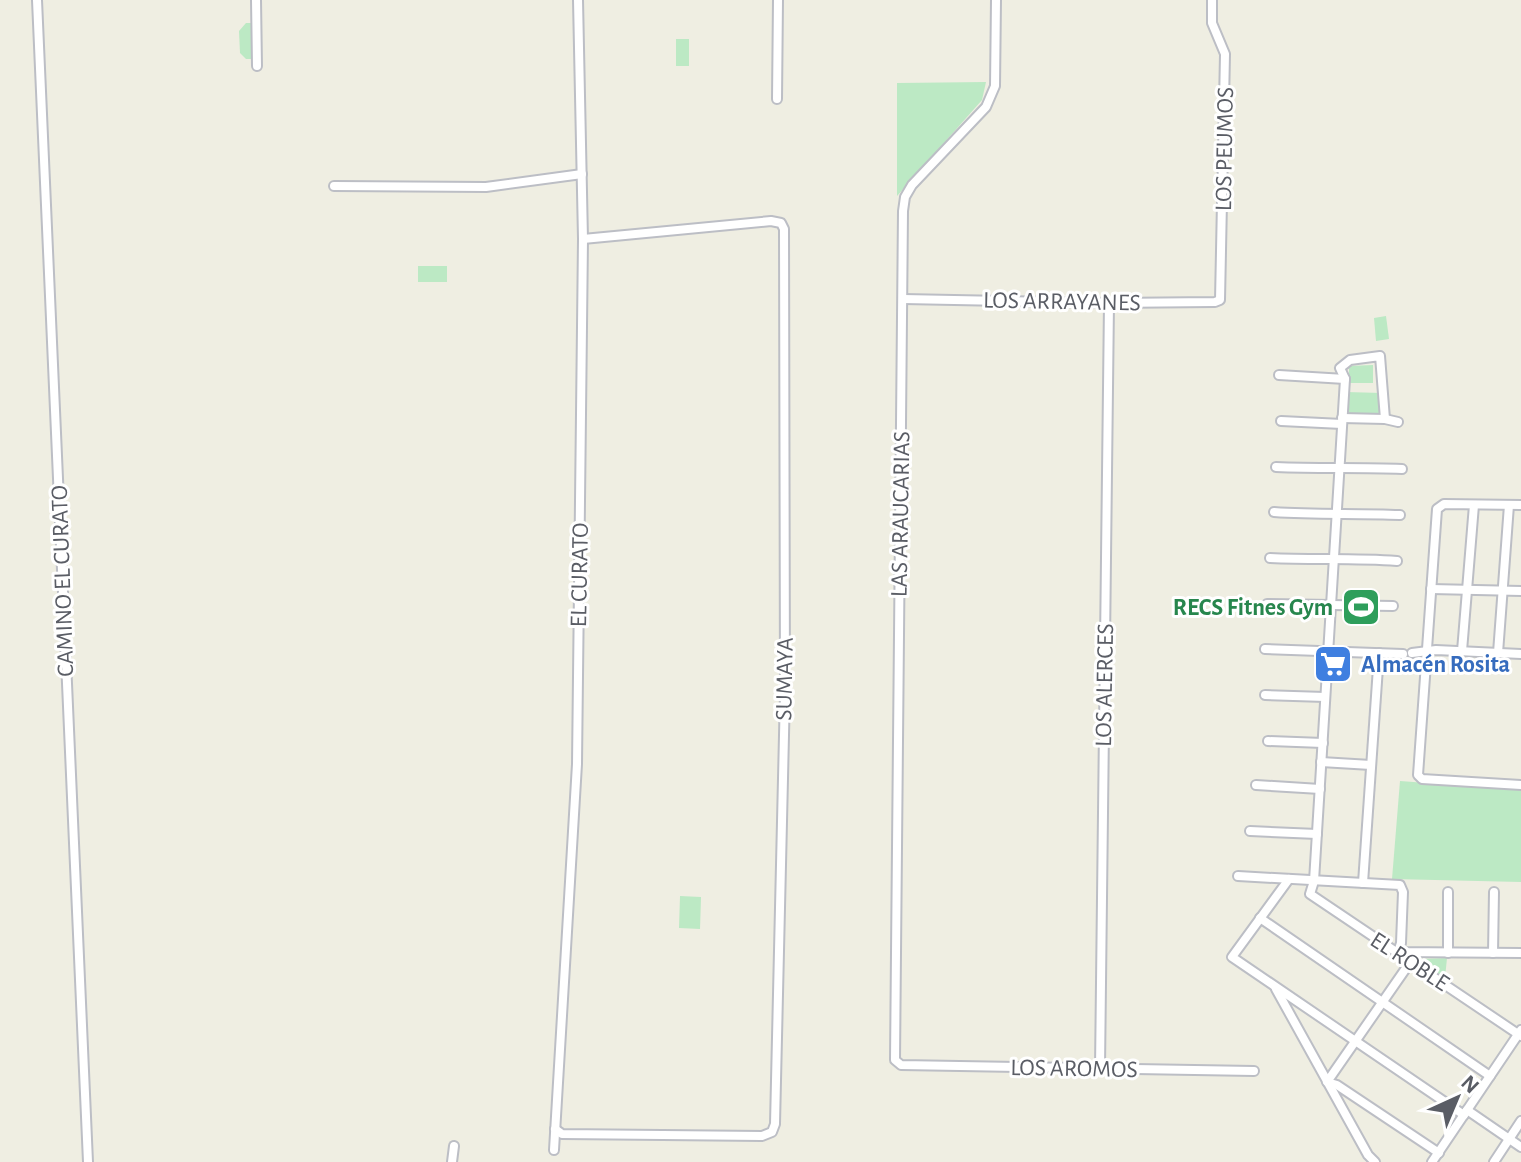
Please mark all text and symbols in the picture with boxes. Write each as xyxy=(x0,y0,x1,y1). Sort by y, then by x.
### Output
street label: LOS PEUMOS xyxy=(1212,87,1238,211)
street label: LOS ARRAYANES xyxy=(983,289,1141,315)
street label: LAS ARAUCARIAS xyxy=(888,431,914,597)
street label: CAMINO EL CURATO xyxy=(48,485,78,677)
street label: EL CURATO xyxy=(567,522,593,628)
sports icon: RECS Fitnes Gym xyxy=(1340,586,1382,628)
place label: RECS Fitnes Gym xyxy=(1173,596,1333,620)
street label: LOS ALERCES xyxy=(1092,623,1118,747)
street label: SUMAYA xyxy=(772,637,798,721)
supermarket icon: Almacén Rosita xyxy=(1312,643,1354,685)
place label: Almacén Rosita xyxy=(1361,653,1510,677)
street label: EL ROBLE xyxy=(1366,928,1453,996)
street label: LOS AROMOS xyxy=(1010,1056,1138,1082)
north arrow xyxy=(1417,1058,1497,1138)
text: N xyxy=(1457,1071,1483,1098)

